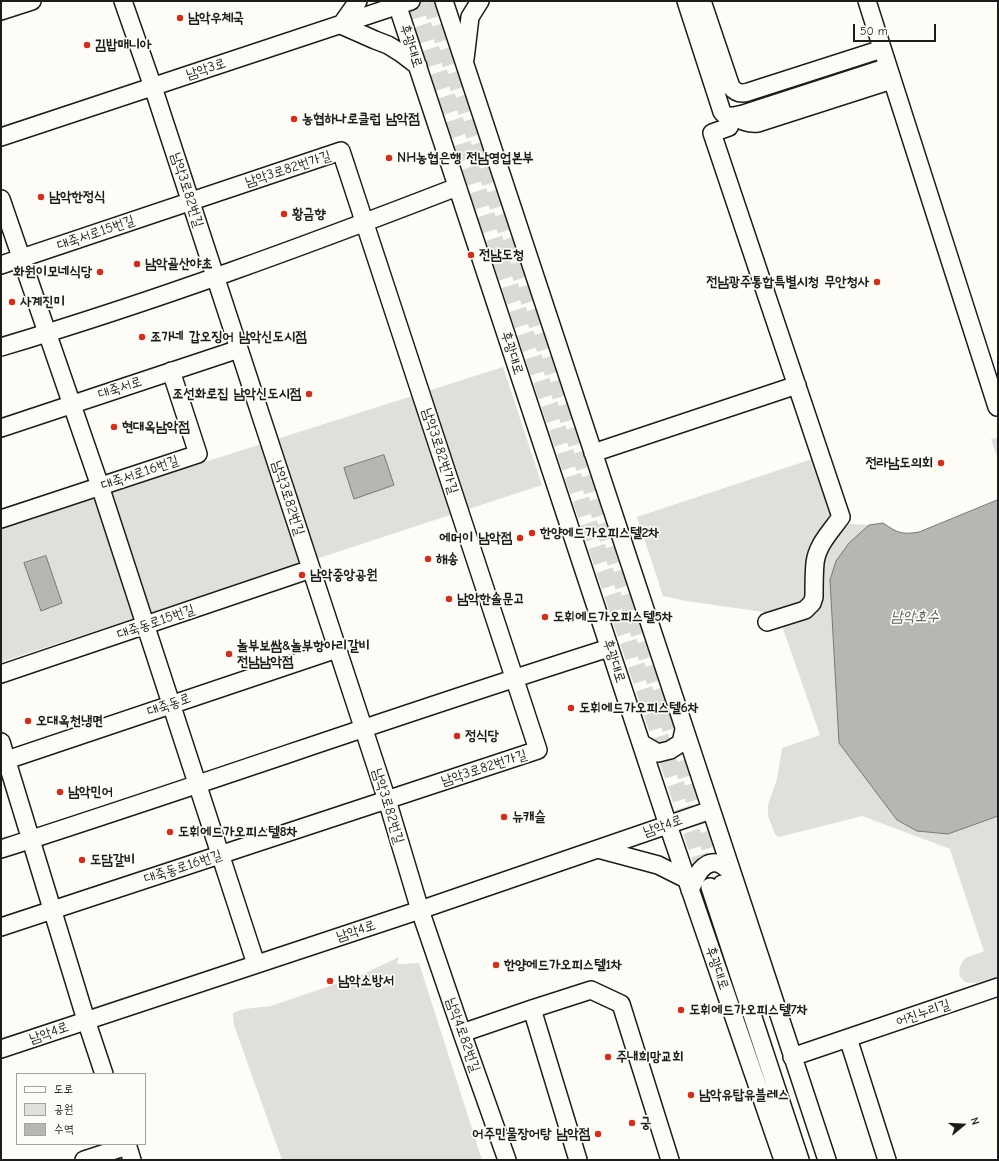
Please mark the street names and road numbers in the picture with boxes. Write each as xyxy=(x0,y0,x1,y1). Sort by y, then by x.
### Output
street label: 후광대로 xyxy=(396,22,426,70)
street label: 남악3로 xyxy=(184,55,228,83)
street label: 남악3로82번가길 xyxy=(243,147,333,191)
street label: 남악3로82번길 xyxy=(167,150,207,230)
street label: 대죽서로15번길 xyxy=(55,212,137,254)
street label: 후광대로 xyxy=(497,329,527,377)
street label: 대죽서로 xyxy=(96,373,144,403)
street label: 남악3로82번가길 xyxy=(418,406,462,496)
street label: 대죽서로16번길 xyxy=(99,452,181,494)
street label: 남악3로82번길 xyxy=(268,458,308,538)
street label: 대죽동로15번길 xyxy=(115,601,197,643)
street label: 후광대로 xyxy=(599,637,629,685)
street label: 대죽동로 xyxy=(145,690,193,720)
street label: 남악3로82번가길 xyxy=(439,746,529,790)
street label: 남악3로82번길 xyxy=(369,766,407,846)
street label: 남악4로 xyxy=(641,811,685,841)
street label: 대죽동로16번길 xyxy=(142,847,224,887)
street label: 남악4로 xyxy=(334,917,378,945)
street label: 후광대로 xyxy=(702,944,732,992)
street label: 남악4로82번길 xyxy=(442,996,484,1074)
street label: 어진누리길 xyxy=(894,996,952,1030)
street label: 남악4로 xyxy=(27,1018,71,1048)

